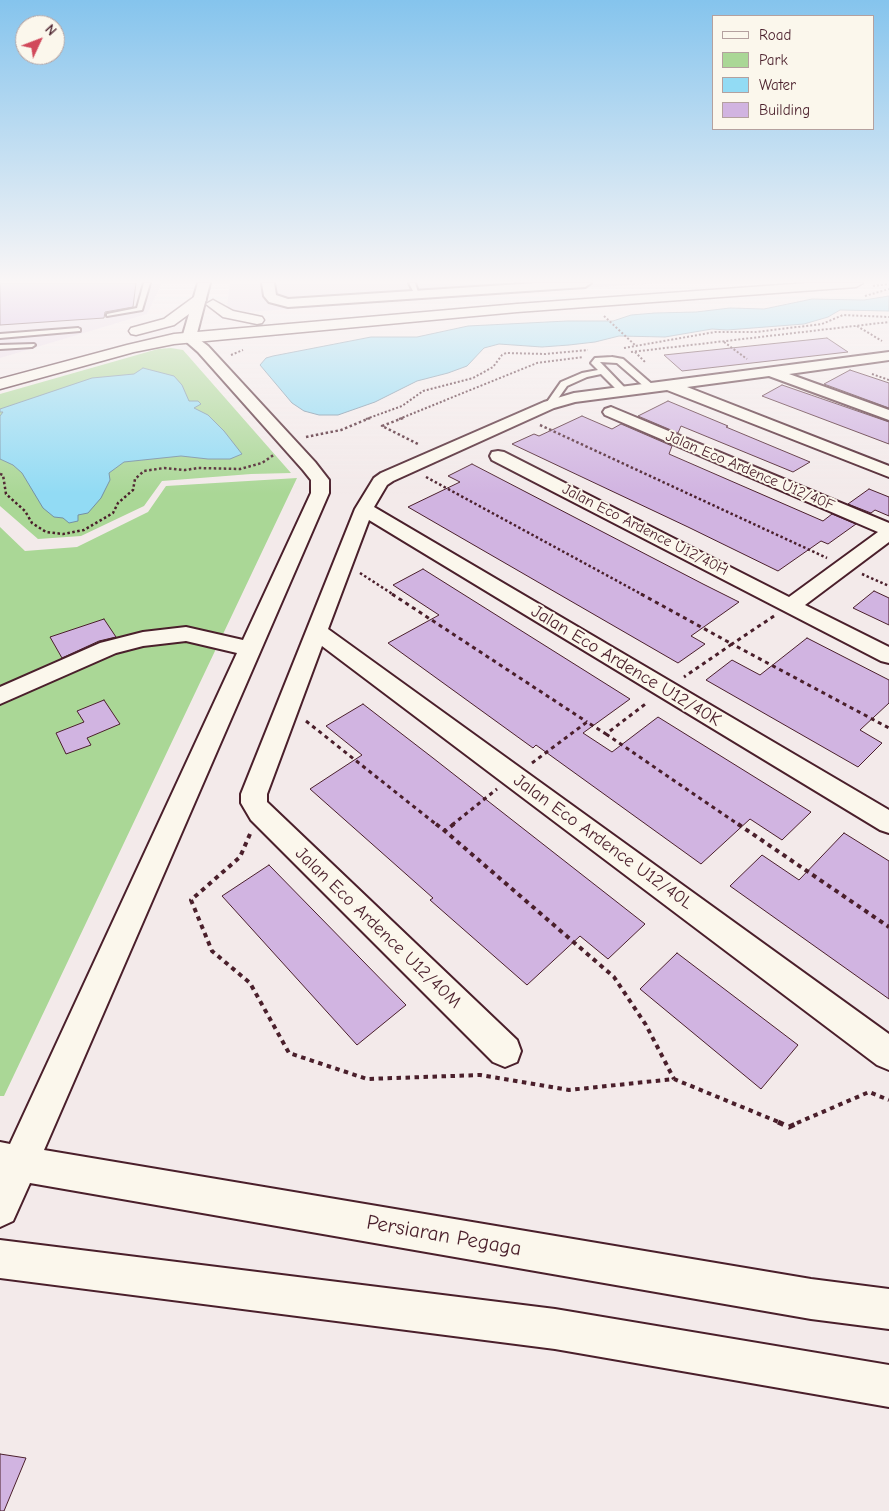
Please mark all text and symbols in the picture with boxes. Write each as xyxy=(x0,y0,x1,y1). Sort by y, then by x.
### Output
north arrow xyxy=(15,15,65,65)
legend xyxy=(712,15,874,130)
text: N xyxy=(41,21,60,39)
text: Road xyxy=(759,26,791,44)
text: Park xyxy=(759,51,788,69)
text: Water xyxy=(759,76,796,94)
text: Building xyxy=(759,101,810,119)
street label: Jalan Eco Ardence U12/40F xyxy=(663,427,837,515)
street label: Jalan Eco Ardence U12/40H xyxy=(559,480,731,580)
street label: Jalan Eco Ardence U12/40K xyxy=(527,601,725,731)
street label: Jalan Eco Ardence U12/40L xyxy=(509,770,697,914)
street label: Jalan Eco Ardence U12/40M xyxy=(290,843,466,1013)
street label: Persiaran Pegaga xyxy=(365,1210,523,1262)

